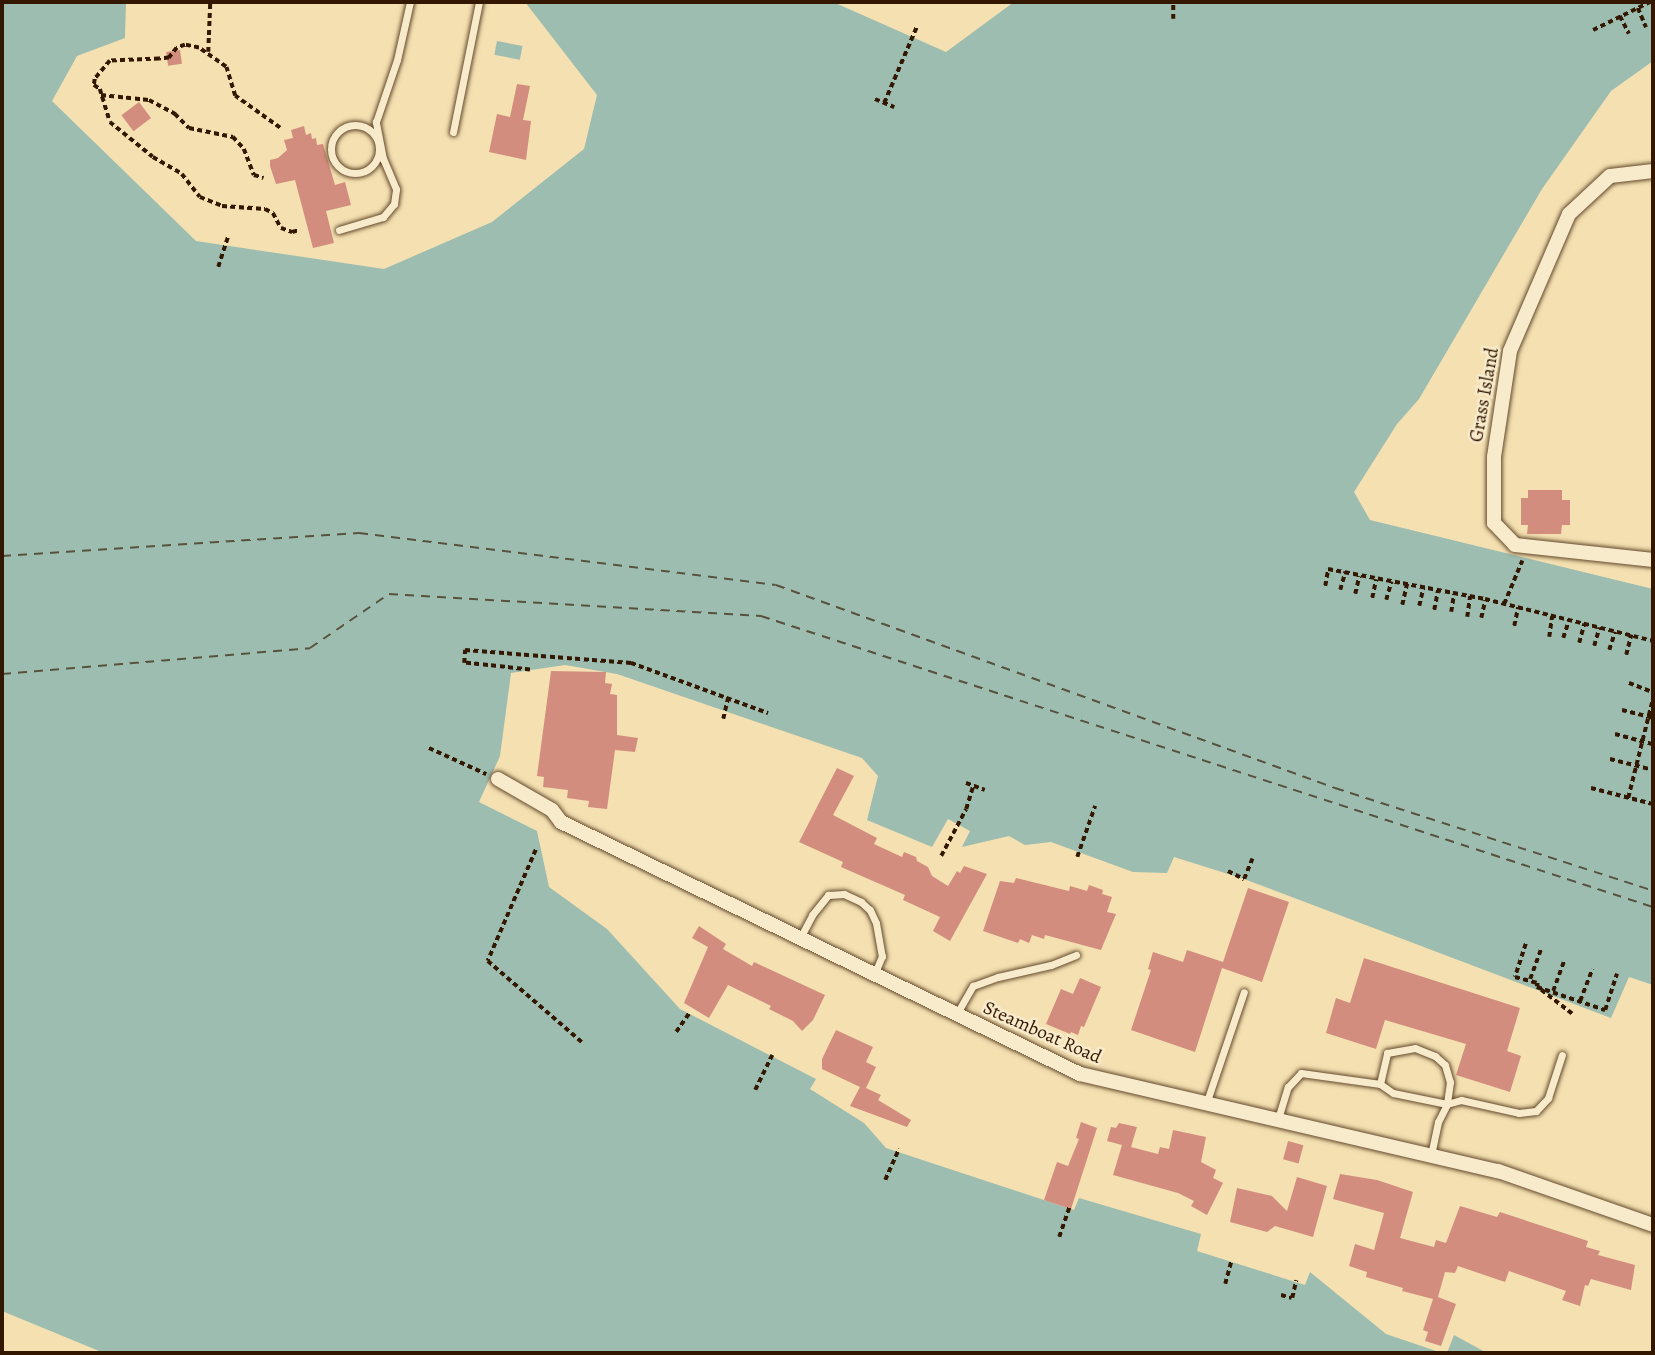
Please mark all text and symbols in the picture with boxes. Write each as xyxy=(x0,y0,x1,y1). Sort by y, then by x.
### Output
street label: Grass Island xyxy=(1465,346,1505,444)
street label: Steamboat Road xyxy=(979,997,1105,1069)

